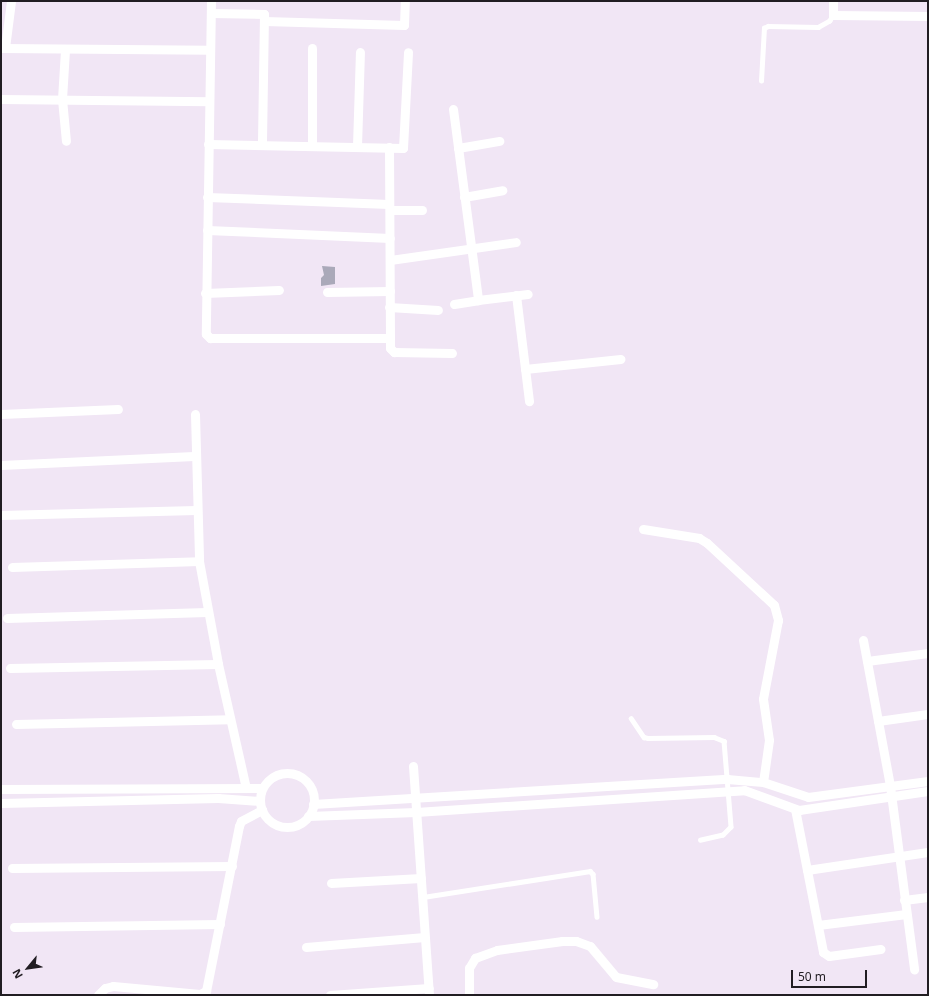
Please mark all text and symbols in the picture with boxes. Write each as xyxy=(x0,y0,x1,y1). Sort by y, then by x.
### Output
north arrow xyxy=(8,948,48,988)
scale bar xyxy=(793,962,869,988)
text: N xyxy=(8,967,26,982)
text: 50 m xyxy=(798,968,826,985)

